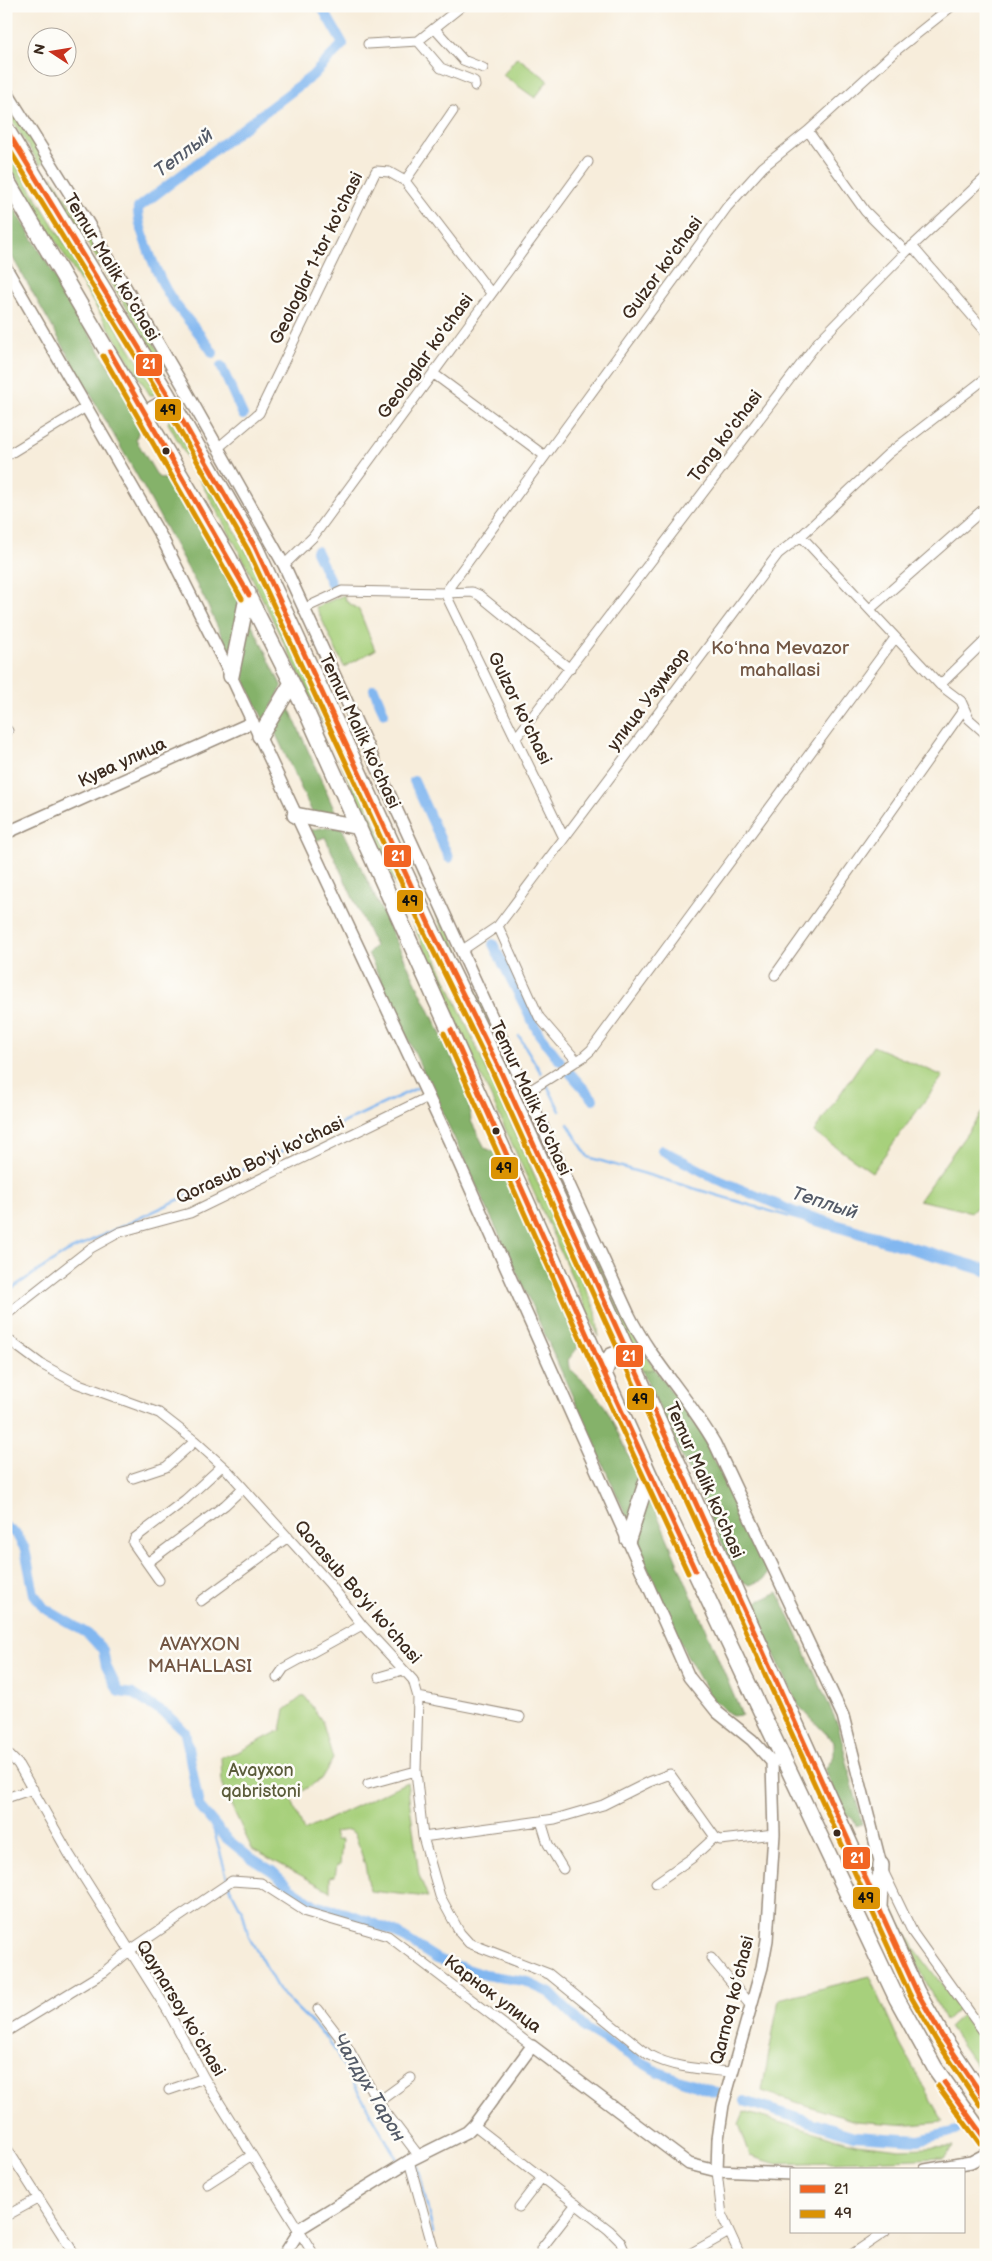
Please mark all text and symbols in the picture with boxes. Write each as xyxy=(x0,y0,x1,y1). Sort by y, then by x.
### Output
north arrow xyxy=(28,28,78,78)
text: N xyxy=(30,42,49,56)
water label: Теплый xyxy=(150,123,218,183)
street label: Geologlar 1-tor ko'chasi xyxy=(265,168,367,348)
street label: Temur Malik ko'chasi xyxy=(59,190,164,345)
street label: Gulzor ko'chasi xyxy=(618,213,707,324)
street label: Geologlar ko'chasi xyxy=(373,290,478,423)
line badge: 21 xyxy=(135,353,163,377)
text: 21 xyxy=(142,356,156,373)
street label: Tong ko'chasi xyxy=(684,386,767,486)
line badge: 49 xyxy=(154,398,182,422)
text: 49 xyxy=(160,402,176,419)
unlabelled marker xyxy=(161,446,171,456)
district label: Koʻhna Mevazor mahallasi xyxy=(711,637,850,682)
street label: улица Узумзор xyxy=(603,644,694,755)
street label: Gulzor ko'chasi xyxy=(483,649,556,768)
street label: Temur Malik ko'chasi xyxy=(314,650,405,812)
street label: Кува улица xyxy=(75,733,170,792)
line badge: 21 xyxy=(383,844,412,868)
text: 21 xyxy=(391,848,405,865)
line badge: 49 xyxy=(396,889,424,913)
text: 49 xyxy=(402,893,418,910)
street label: Temur Malik ko'chasi xyxy=(485,1017,576,1179)
street label: Qorasub Bo'yi ko'chasi xyxy=(173,1112,348,1209)
unlabelled marker xyxy=(491,1126,501,1136)
line badge: 49 xyxy=(490,1156,519,1180)
text: 49 xyxy=(496,1160,512,1177)
water label: Теплый xyxy=(789,1182,861,1225)
line badge: 21 xyxy=(615,1344,644,1368)
text: 21 xyxy=(622,1348,636,1365)
line badge: 49 xyxy=(626,1387,655,1411)
text: 49 xyxy=(632,1391,648,1408)
street label: Temur Malik ko'chasi xyxy=(661,1399,748,1561)
street label: Qorasub Bo'yi ko'chasi xyxy=(290,1516,426,1668)
district label: AVAYXON MAHALLASI xyxy=(148,1633,252,1678)
park label: Avayxon qabristoni xyxy=(221,1760,301,1802)
unlabelled marker xyxy=(832,1828,842,1838)
line badge: 21 xyxy=(842,1846,871,1870)
text: 21 xyxy=(850,1850,864,1867)
line badge: 49 xyxy=(852,1886,881,1910)
text: 49 xyxy=(858,1890,874,1907)
street label: Qarnoq koʻchasi xyxy=(706,1934,759,2067)
street label: Qaynarsoy koʻchasi xyxy=(132,1936,230,2080)
street label: Карнок улица xyxy=(440,1951,546,2038)
water label: Чалдух Тарон xyxy=(327,2029,410,2146)
legend xyxy=(790,2168,964,2234)
text: 21 xyxy=(834,2180,848,2199)
text: 49 xyxy=(834,2204,852,2223)

